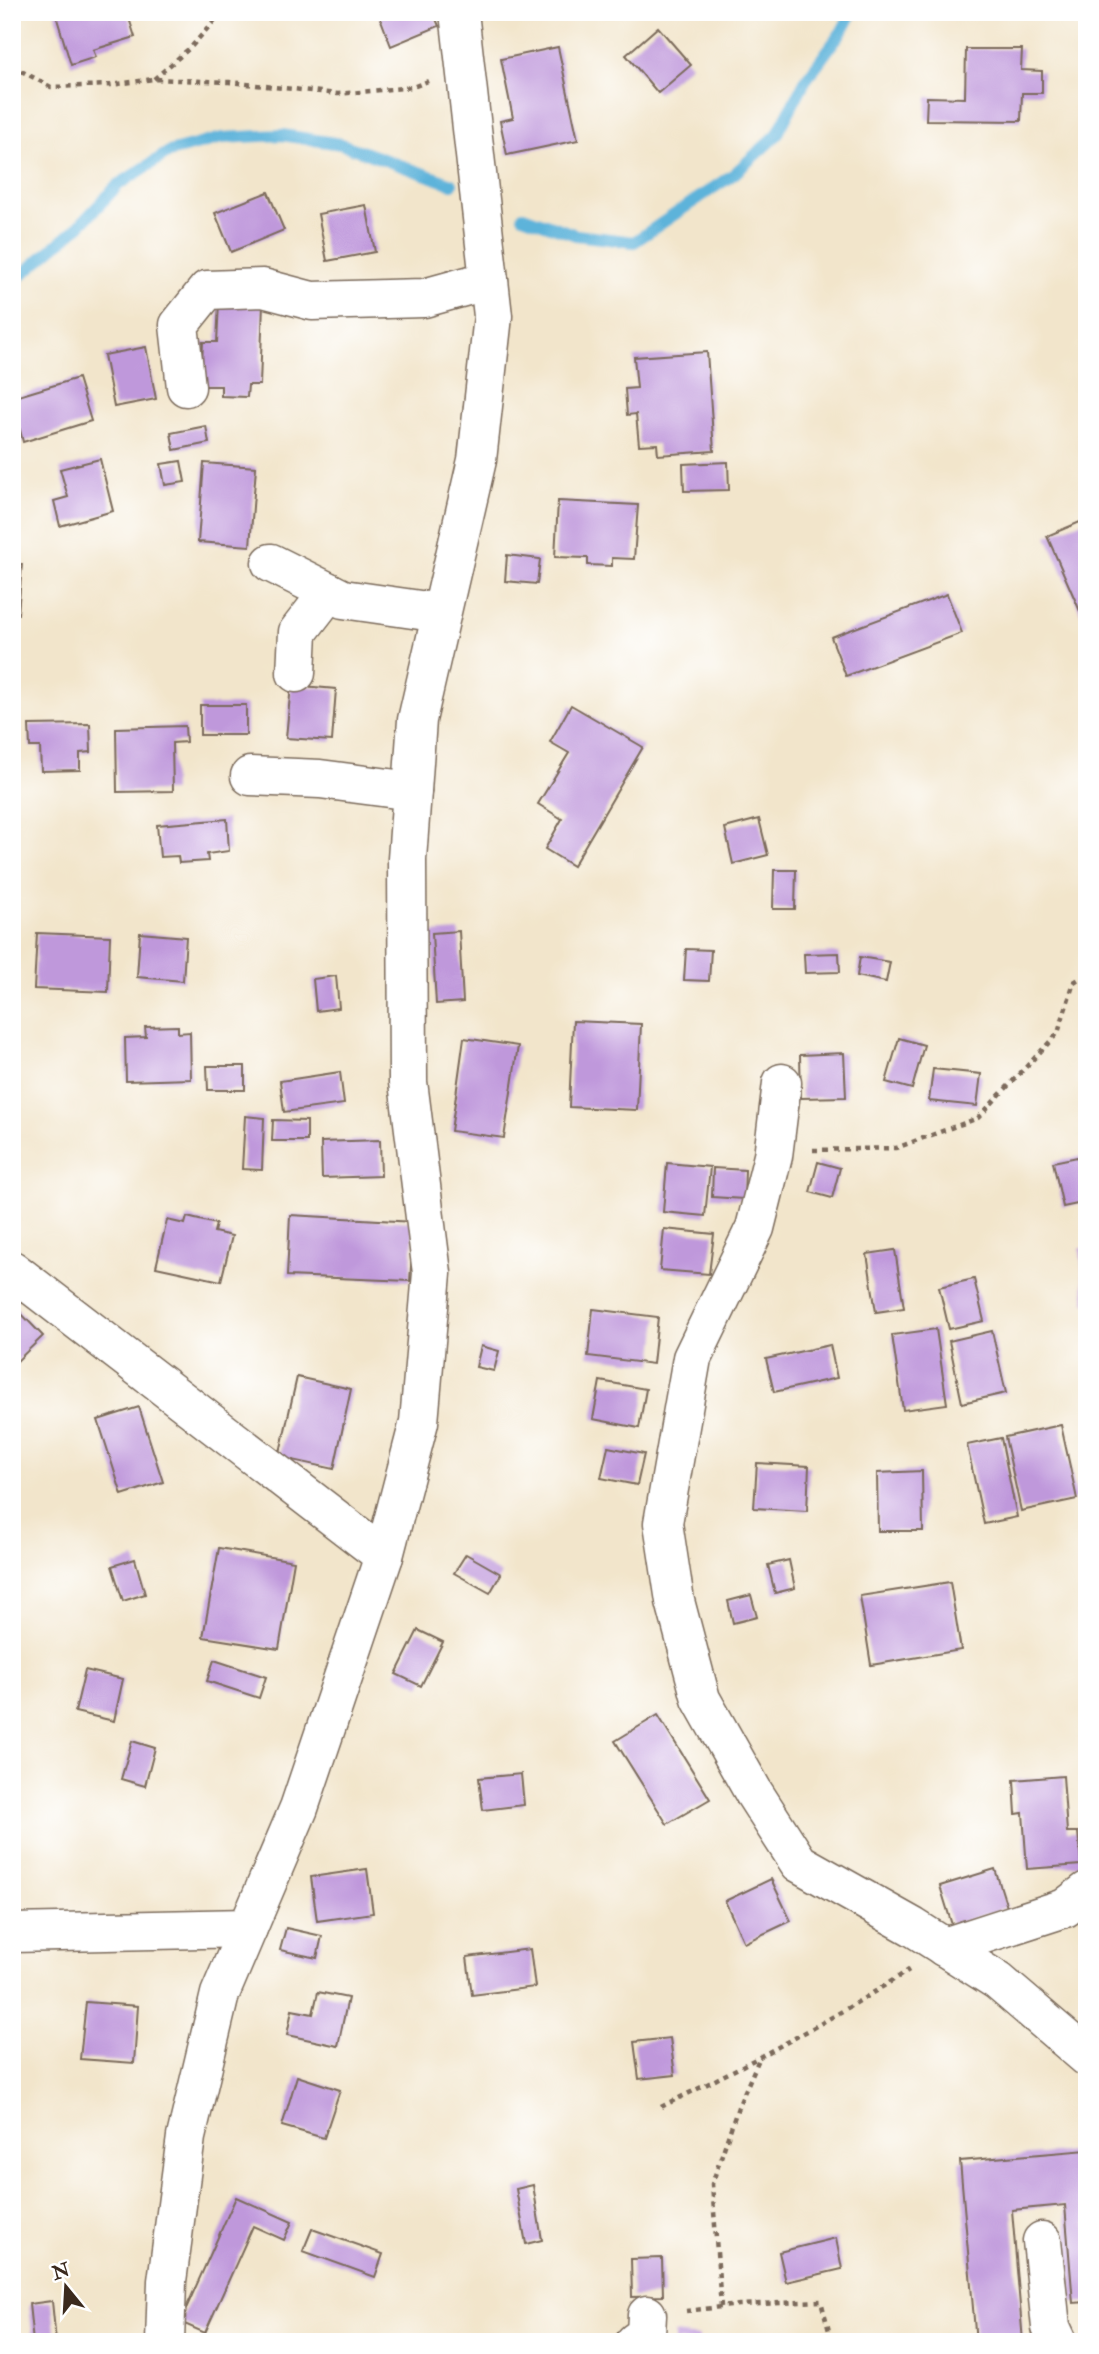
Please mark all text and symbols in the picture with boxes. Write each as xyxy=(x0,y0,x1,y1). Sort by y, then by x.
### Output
north arrow xyxy=(32,2252,102,2322)
text: N xyxy=(48,2257,74,2286)

